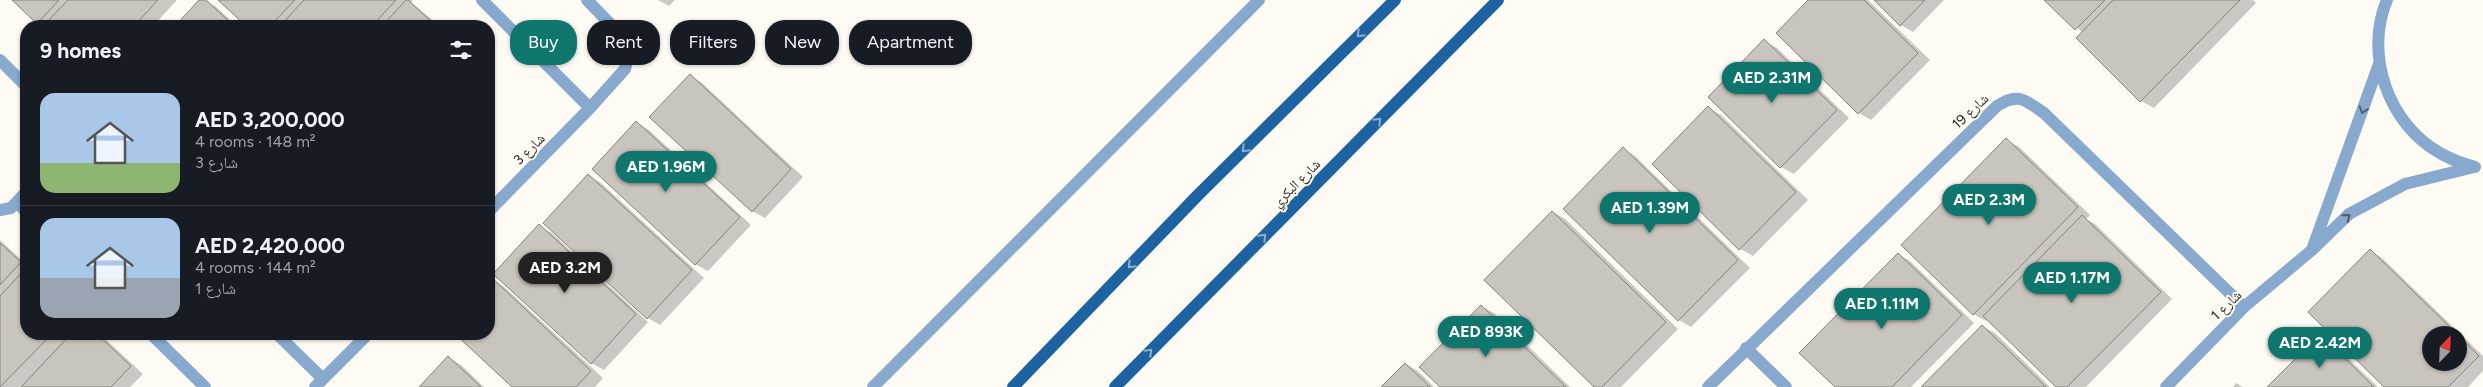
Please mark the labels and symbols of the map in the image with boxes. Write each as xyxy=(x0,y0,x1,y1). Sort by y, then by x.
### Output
one-way arrow xyxy=(1357,28,1366,37)
pin: AED 2.31M xyxy=(1715,62,1829,104)
street label: شارع 19 xyxy=(1949,90,1993,133)
one-way arrow xyxy=(2359,105,2369,114)
one-way arrow xyxy=(1372,118,1381,127)
street label: شارع 3 xyxy=(510,130,549,169)
one-way arrow xyxy=(1242,143,1251,152)
pin: AED 1.96M xyxy=(609,150,723,193)
street label: شارع البكري xyxy=(1269,156,1326,213)
pin: AED 2.3M xyxy=(1937,184,2041,226)
pin: AED 1.39M xyxy=(1593,192,1707,234)
one-way arrow xyxy=(2341,214,2350,222)
one-way arrow xyxy=(1257,234,1266,243)
pin: AED 3.2M xyxy=(513,252,617,294)
one-way arrow xyxy=(1128,259,1137,268)
pin: AED 1.17M xyxy=(2015,262,2129,304)
street label: شارع 1 xyxy=(2208,287,2246,325)
pin: AED 1.11M xyxy=(1825,288,1939,330)
pin: AED 893K xyxy=(1434,316,1538,358)
pin: AED 2.42M xyxy=(2263,326,2377,369)
north arrow xyxy=(2422,326,2468,371)
one-way arrow xyxy=(1143,349,1152,358)

